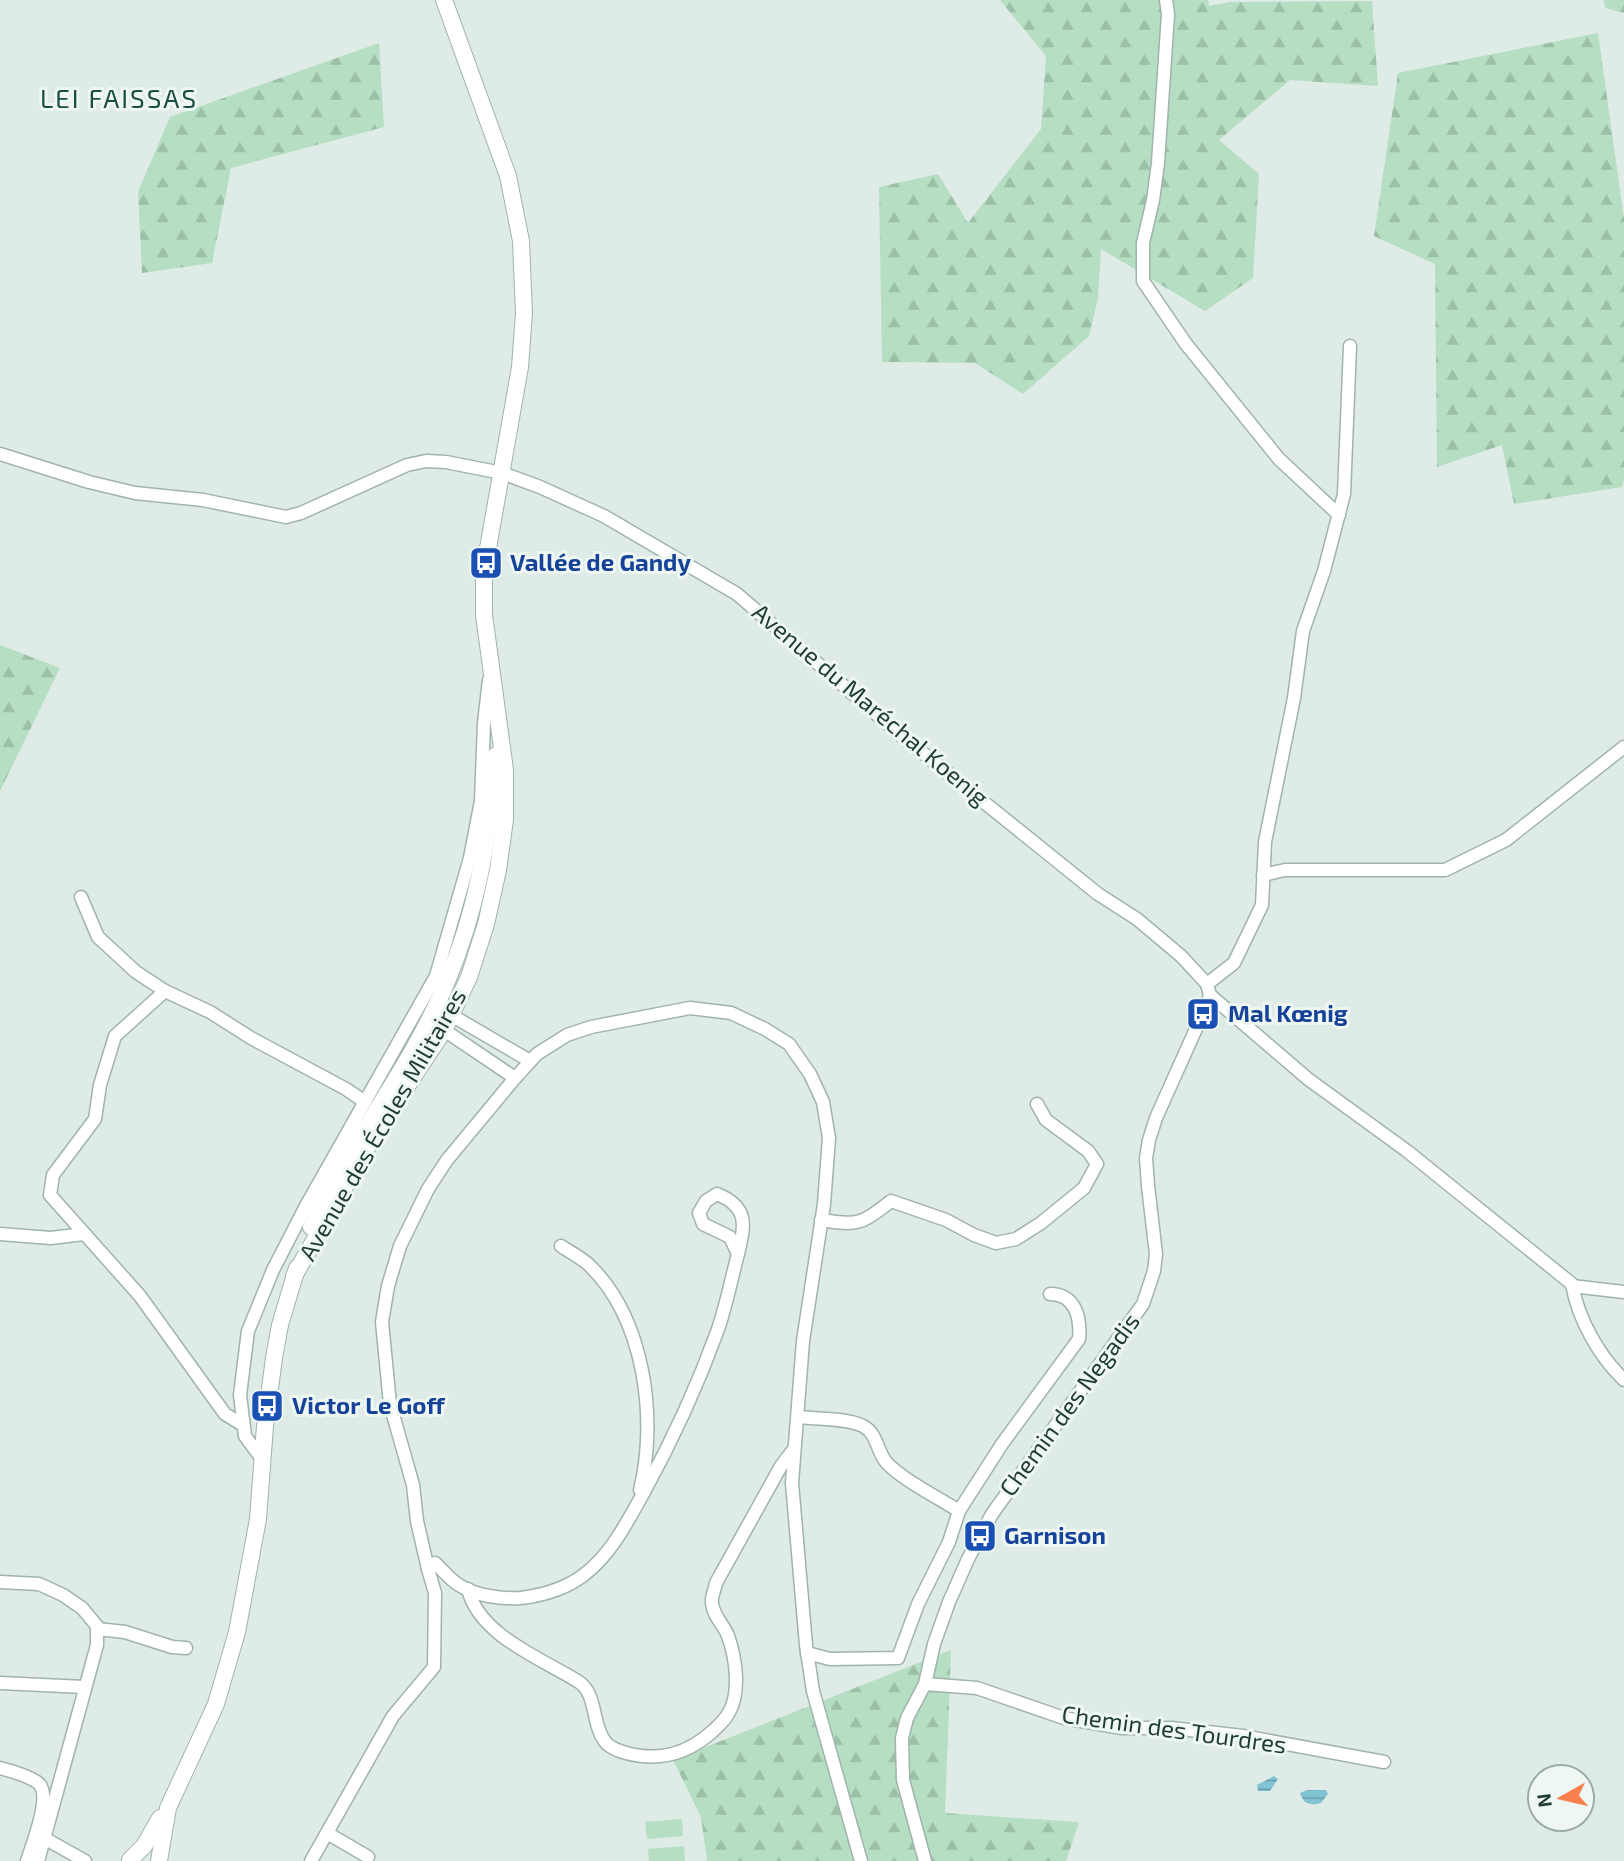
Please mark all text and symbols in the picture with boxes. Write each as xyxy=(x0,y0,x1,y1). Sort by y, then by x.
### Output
district label: LEI FAISSAS xyxy=(40,82,198,113)
bus stop icon: Vallée de Gandy xyxy=(467,544,505,582)
place label: Vallée de Gandy xyxy=(510,547,691,576)
street label: Avenue du Maréchal Koenig xyxy=(747,597,995,811)
street label: Avenue des Écoles Militaires xyxy=(292,983,471,1265)
bus stop icon: Mal Kœnig xyxy=(1184,995,1222,1033)
place label: Mal Kœnig xyxy=(1228,998,1348,1027)
street label: Chemin des Negadis xyxy=(993,1307,1145,1501)
bus stop icon: Victor Le Goff xyxy=(248,1387,286,1425)
place label: Victor Le Goff xyxy=(292,1390,445,1419)
bus stop icon: Garnison xyxy=(961,1517,999,1555)
place label: Garnison xyxy=(1004,1520,1106,1549)
street label: Chemin des Tourdres xyxy=(1060,1698,1288,1759)
north arrow xyxy=(1526,1763,1596,1833)
text: N xyxy=(1531,1792,1556,1809)

